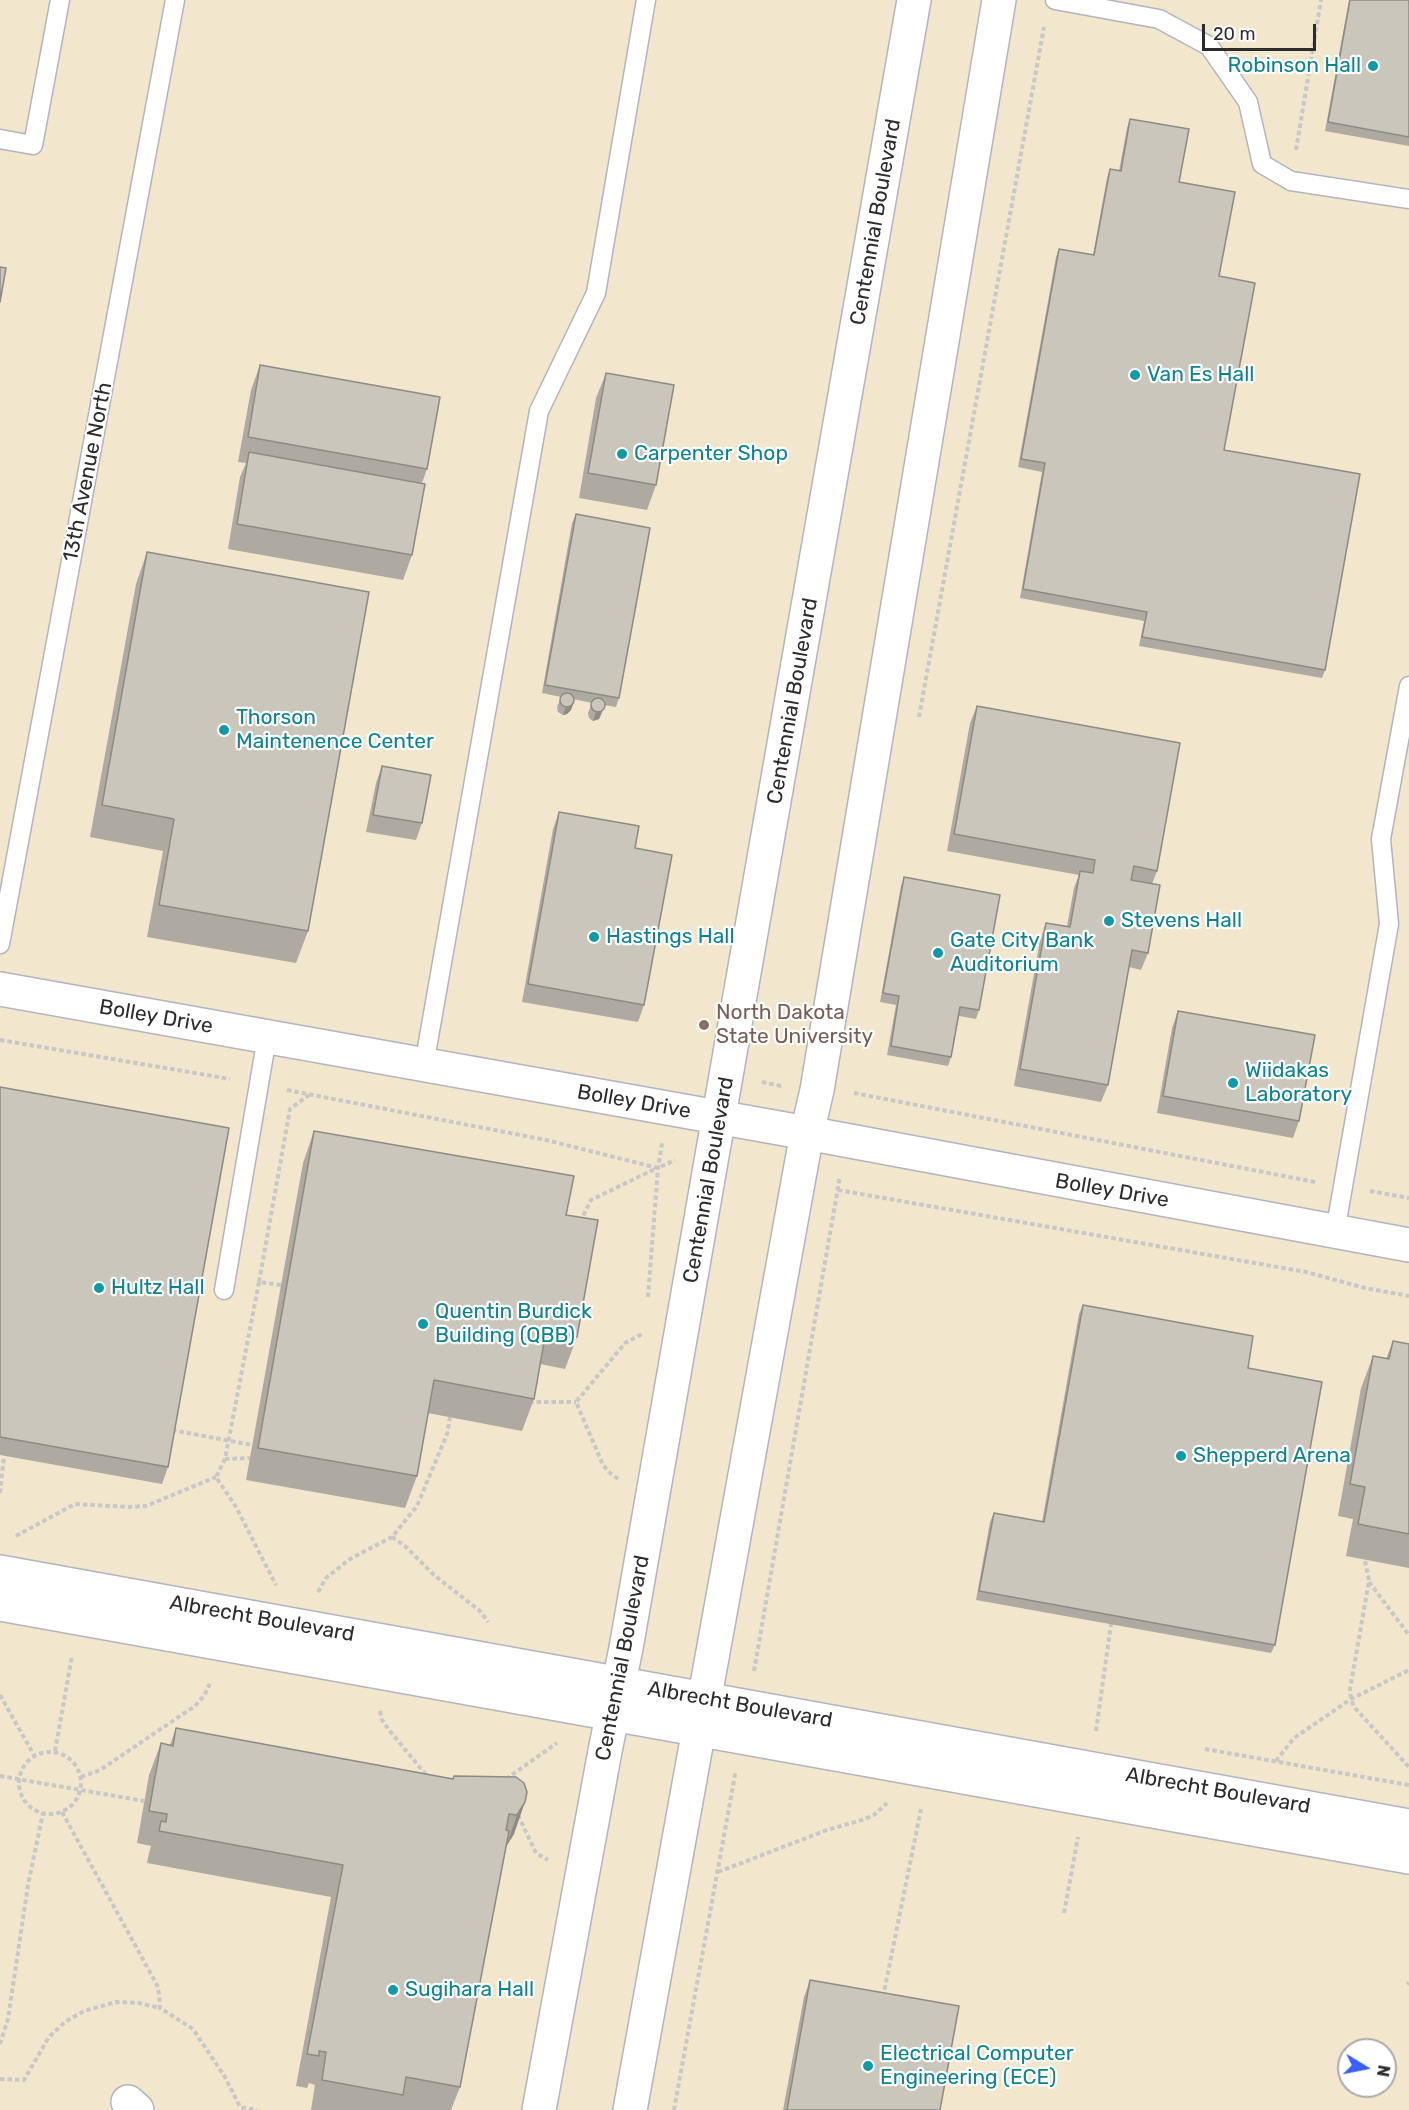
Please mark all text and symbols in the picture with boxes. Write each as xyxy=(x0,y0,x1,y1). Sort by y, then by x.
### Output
scale bar xyxy=(1205,12,1319,50)
text: 20 m xyxy=(1213,23,1255,45)
place label: Robinson Hall xyxy=(1228,53,1361,79)
marker: Robinson Hall xyxy=(1366,59,1380,73)
street label: Centennial Boulevard xyxy=(845,117,907,327)
place label: Van Es Hall xyxy=(1147,362,1254,388)
marker: Van Es Hall xyxy=(1128,368,1142,382)
street label: 13th Avenue North xyxy=(58,380,118,564)
place label: Carpenter Shop xyxy=(634,441,788,467)
marker: Carpenter Shop xyxy=(615,447,629,461)
street label: Centennial Boulevard xyxy=(762,596,824,806)
place label: Thorson Maintenence Center xyxy=(236,705,434,755)
marker: Thorson Maintenence Center xyxy=(217,723,231,737)
place label: Stevens Hall xyxy=(1121,908,1242,934)
marker: Stevens Hall xyxy=(1102,914,1116,928)
place label: Hastings Hall xyxy=(606,924,734,950)
place label: Gate City Bank Auditorium xyxy=(950,928,1094,978)
marker: Hastings Hall xyxy=(587,930,601,944)
marker: Gate City Bank Auditorium xyxy=(931,946,945,960)
street label: Bolley Drive xyxy=(97,995,215,1039)
place label: North Dakota State University xyxy=(716,1000,873,1050)
marker: North Dakota State University xyxy=(697,1018,711,1032)
place label: Wiidakas Laboratory xyxy=(1245,1058,1352,1108)
street label: Centennial Boulevard xyxy=(678,1075,740,1285)
marker: Wiidakas Laboratory xyxy=(1226,1076,1240,1090)
street label: Bolley Drive xyxy=(575,1080,693,1124)
street label: Bolley Drive xyxy=(1053,1169,1171,1213)
place label: Hultz Hall xyxy=(111,1275,205,1301)
marker: Hultz Hall xyxy=(92,1281,106,1295)
place label: Quentin Burdick Building (QBB) xyxy=(435,1299,592,1349)
marker: Quentin Burdick Building (QBB) xyxy=(416,1317,430,1331)
place label: Shepperd Arena xyxy=(1193,1443,1351,1469)
marker: Shepperd Arena xyxy=(1174,1449,1188,1463)
street label: Centennial Boulevard xyxy=(591,1553,655,1763)
street label: Albrecht Boulevard xyxy=(168,1590,356,1648)
street label: Albrecht Boulevard xyxy=(646,1676,834,1734)
street label: Albrecht Boulevard xyxy=(1124,1762,1312,1820)
place label: Sugihara Hall xyxy=(405,1977,534,2003)
marker: Sugihara Hall xyxy=(386,1983,400,1997)
north arrow xyxy=(1337,2038,1397,2098)
place label: Electrical Computer Engineering (ECE) xyxy=(880,2041,1074,2091)
marker: Electrical Computer Engineering (ECE) xyxy=(861,2059,875,2073)
text: N xyxy=(1373,2064,1394,2078)

